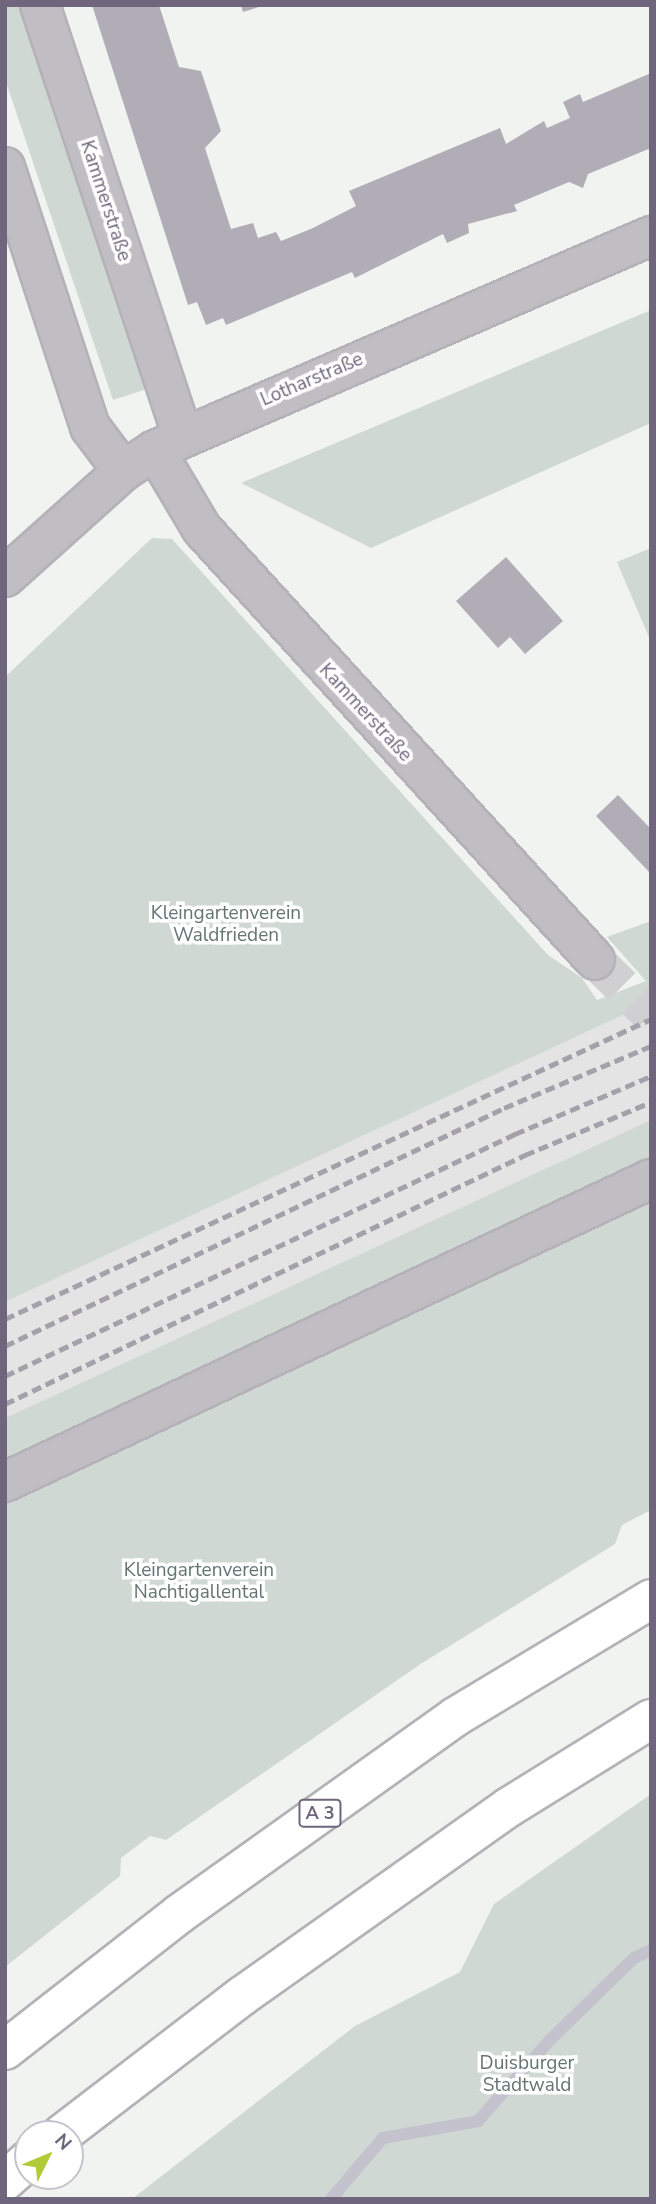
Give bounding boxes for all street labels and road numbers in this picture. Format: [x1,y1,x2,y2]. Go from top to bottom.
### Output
street label: Kammerstraße [75,138,135,264]
street label: Lotharstraße [257,348,367,412]
street label: Kammerstraße [314,659,416,767]
road number: A 3 [297,1798,343,1828]

